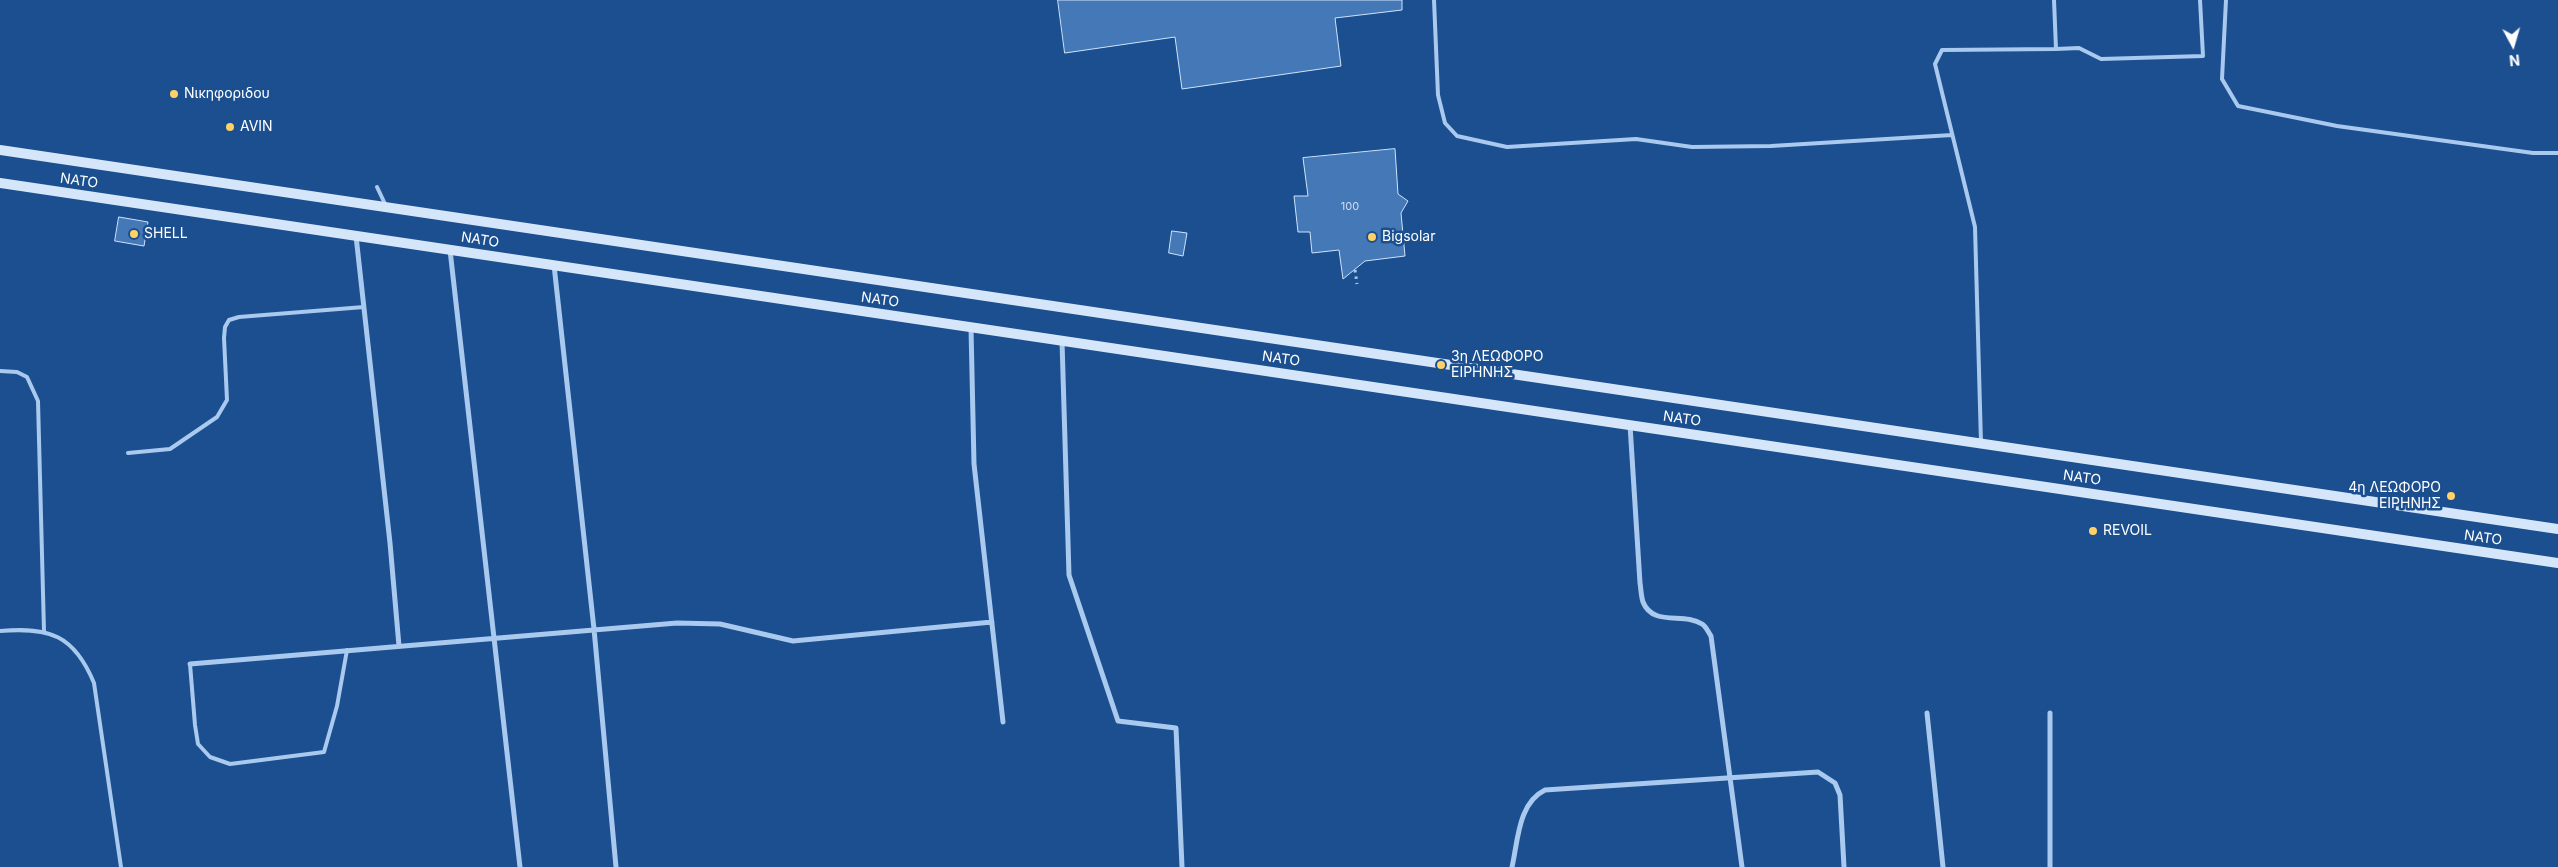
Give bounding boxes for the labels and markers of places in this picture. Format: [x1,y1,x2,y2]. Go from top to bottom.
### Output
place label: Νικηφοριδου [184,86,270,102]
marker: Νικηφοριδου [168,88,180,100]
place label: AVIN [240,119,273,135]
marker: AVIN [224,121,236,133]
place label: SHELL [144,226,188,242]
marker: SHELL [128,228,140,240]
place label: Bigsolar [1382,229,1435,245]
marker: Bigsolar [1366,231,1378,243]
place label: 3η ΛΕΩΦΟΡΟ ΕΙΡΗΝΗΣ [1451,349,1543,382]
marker: 3η ΛΕΩΦΟΡΟ ΕΙΡΗΝΗΣ [1435,359,1447,371]
place label: 4η ΛΕΩΦΟΡΟ ΕΙΡΗΝΗΣ [2348,480,2441,512]
marker: 4η ΛΕΩΦΟΡΟ ΕΙΡΗΝΗΣ [2445,490,2457,502]
place label: REVOIL [2103,523,2152,539]
marker: REVOIL [2087,525,2099,537]

